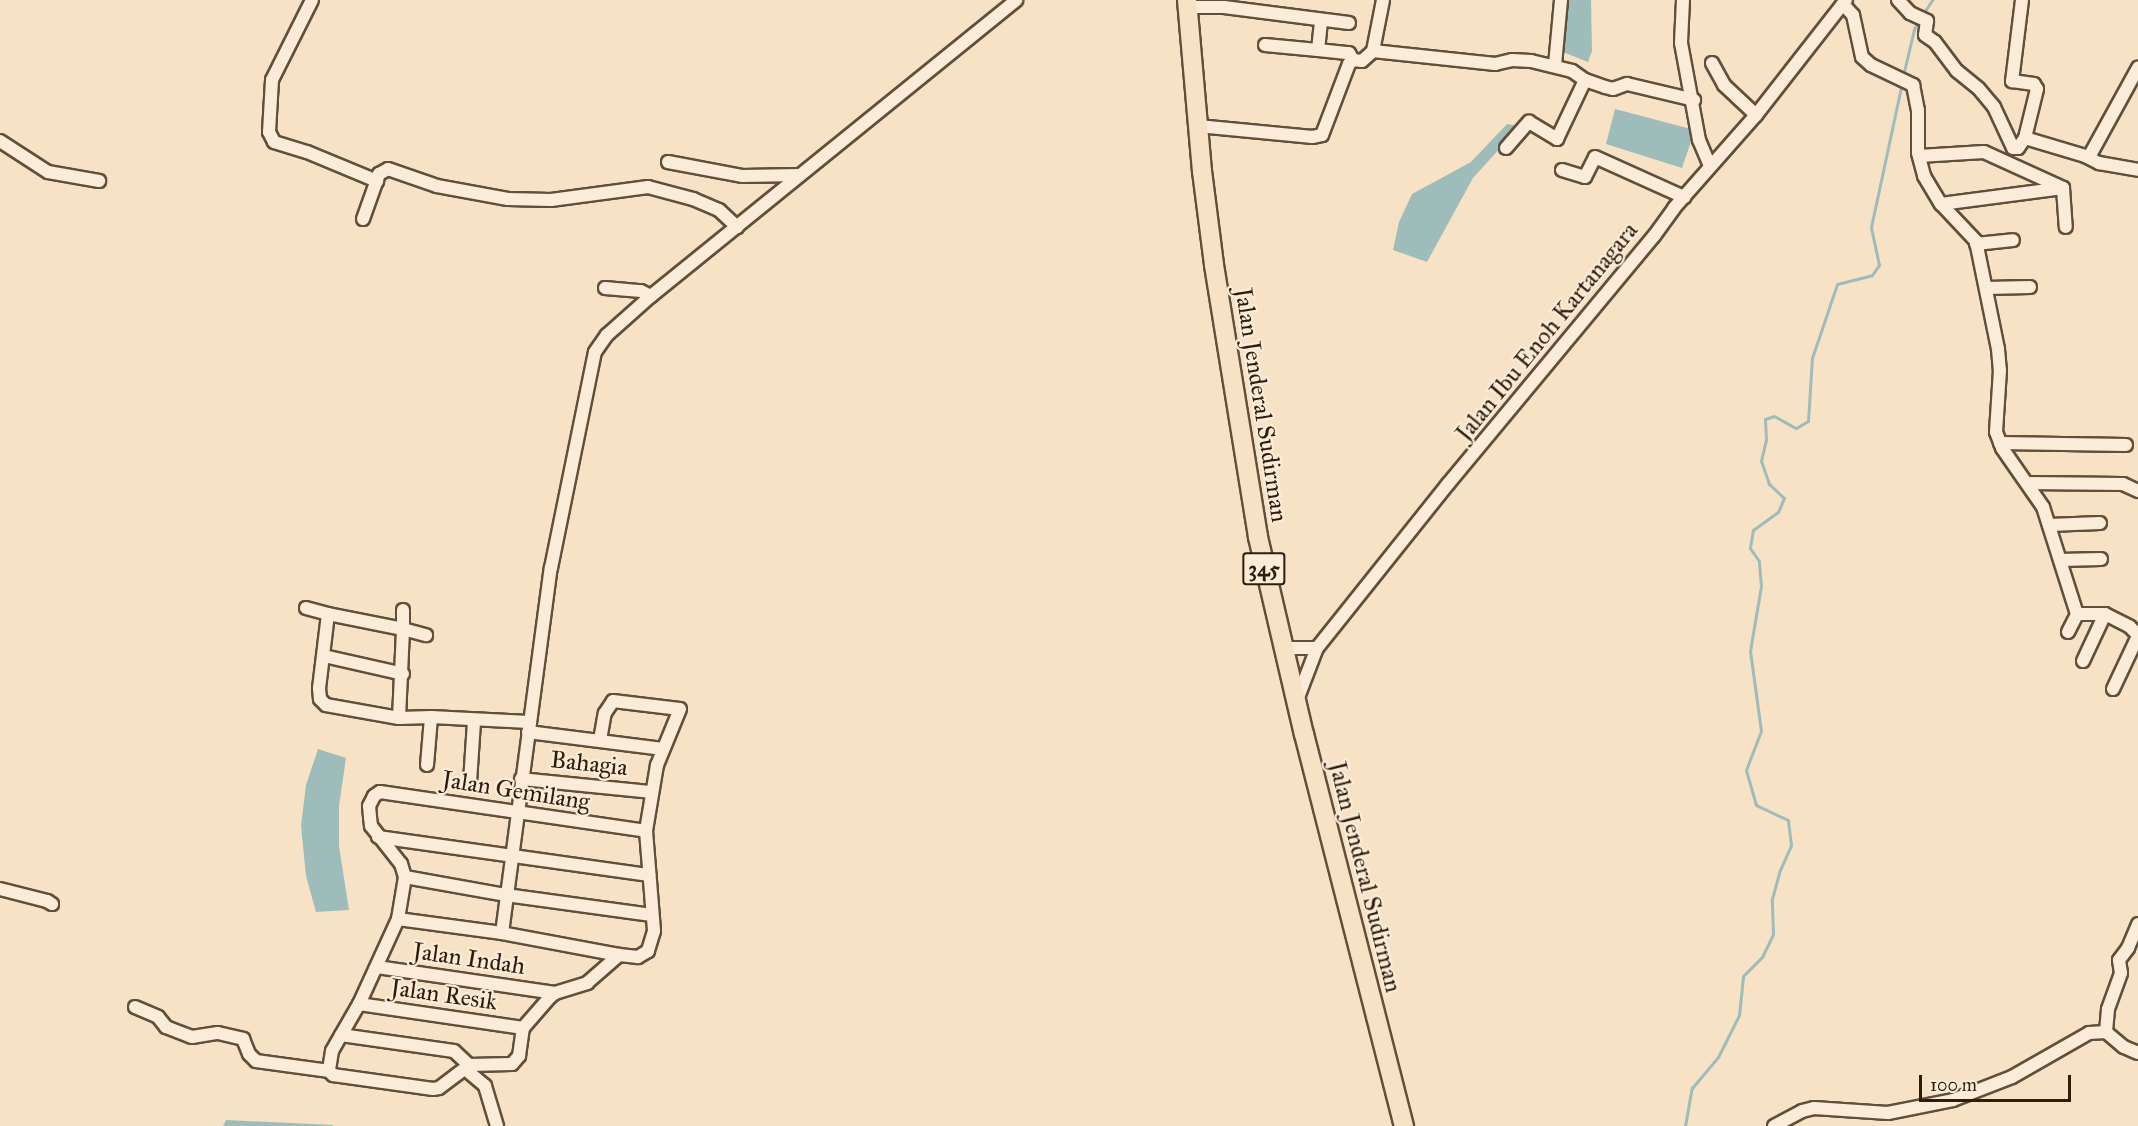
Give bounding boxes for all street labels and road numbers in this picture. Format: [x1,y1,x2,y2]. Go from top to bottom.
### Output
street label: Jalan Ibu Enoh Kartanagara [1450,217,1644,447]
street label: Jalan Jenderal Sudirman [1228,286,1294,524]
road number: 345 [1242,550,1286,588]
street label: Bahagia [549,746,629,782]
street label: Jalan Jenderal Sudirman [1322,759,1408,995]
street label: Jalan Gemilang [440,765,592,817]
street label: Jalan Indah [411,937,527,981]
street label: Jalan Resik [389,973,499,1017]

